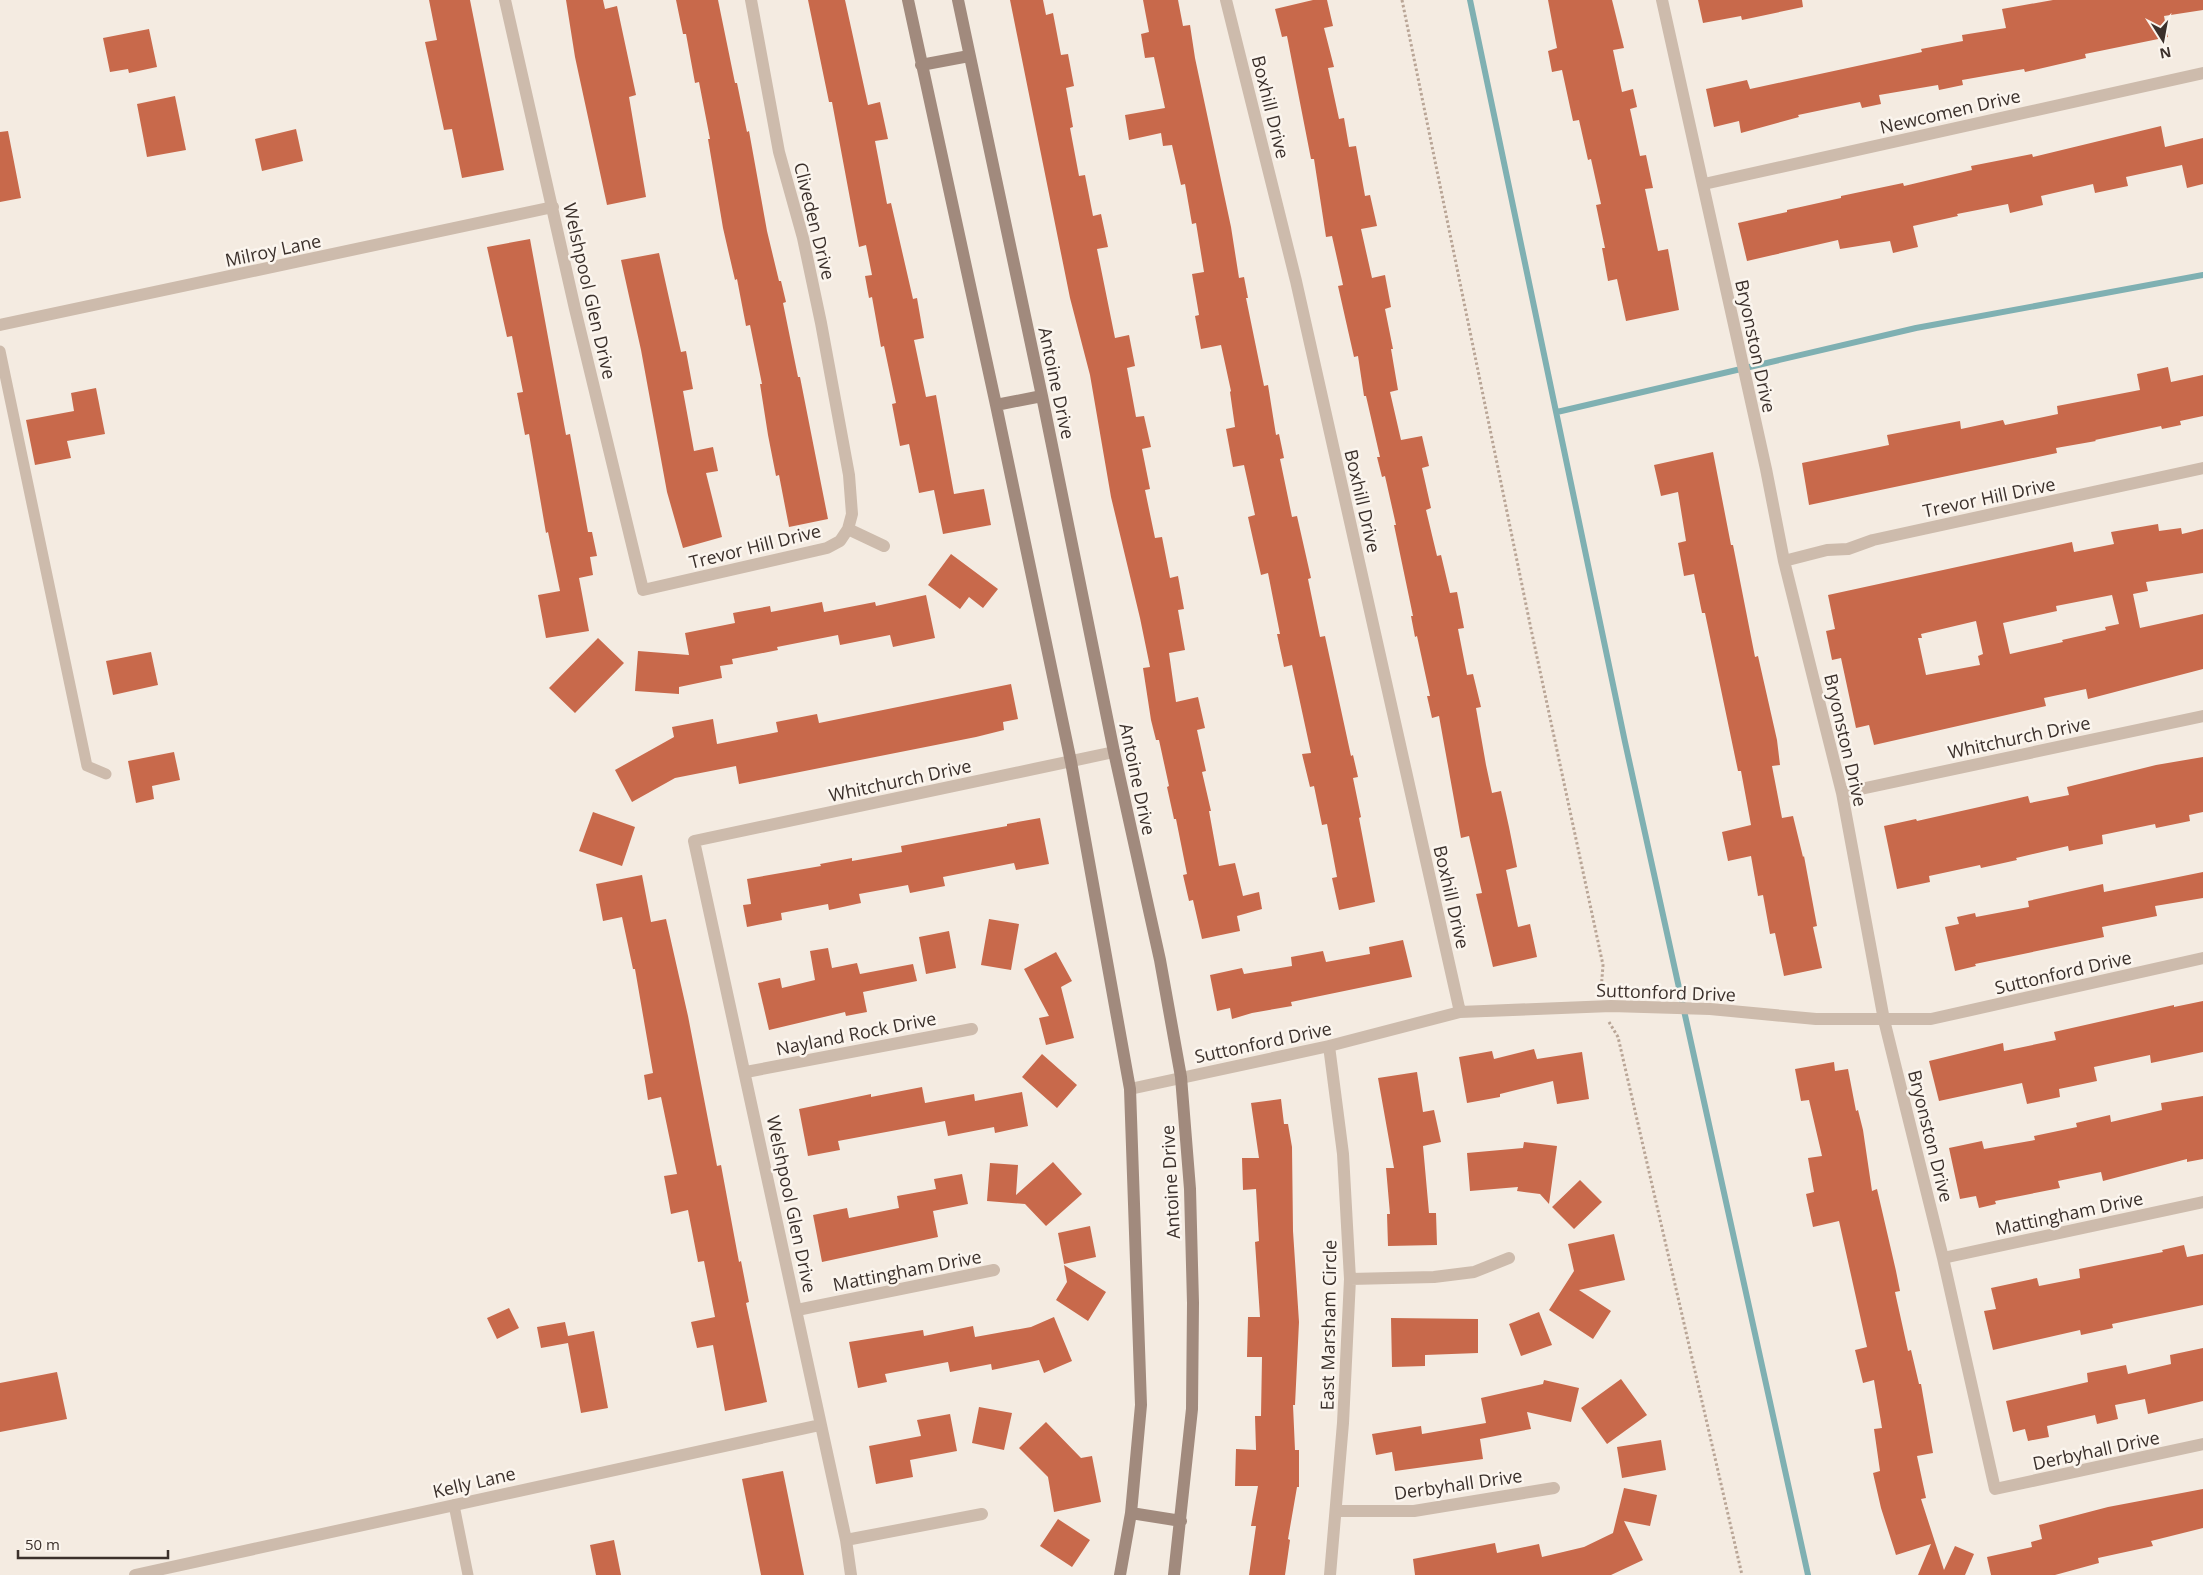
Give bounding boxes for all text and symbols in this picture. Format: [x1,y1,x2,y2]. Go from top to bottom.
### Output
north arrow [2138,15,2188,65]
text: N [2158,43,2173,64]
street label: Boxhill Drive [1247,53,1295,161]
street label: Newcomen Drive [1877,83,2023,139]
street label: Cliveden Drive [789,160,841,282]
street label: Welshpool Glen Drive [558,200,622,382]
street label: Milroy Lane [223,228,323,272]
street label: Bryonston Drive [1730,277,1782,415]
street label: Antoine Drive [1033,325,1081,441]
street label: Boxhill Drive [1339,447,1387,555]
street label: Trevor Hill Drive [1921,471,2057,523]
street label: Trevor Hill Drive [687,518,823,574]
street label: Bryonston Drive [1819,671,1873,809]
street label: Whitchurch Drive [1946,710,2092,764]
street label: Antoine Drive [1114,721,1162,837]
street label: Whitchurch Drive [827,753,973,807]
street label: Boxhill Drive [1428,843,1476,951]
street label: Suttonford Drive [1992,945,2134,999]
street label: Suttonford Drive [1596,978,1736,1006]
street label: Nayland Rock Drive [774,1006,938,1060]
street label: Suttonford Drive [1192,1016,1334,1068]
street label: Bryonston Drive [1903,1067,1959,1205]
street label: Welshpool Glen Drive [762,1113,822,1295]
street label: Antoine Drive [1155,1124,1185,1240]
street label: Mattingham Drive [1993,1186,2145,1240]
street label: East Marsham Circle [1315,1239,1341,1411]
street label: Mattingham Drive [831,1244,983,1296]
street label: Derbyhall Drive [2030,1425,2162,1475]
street label: Kelly Lane [430,1461,518,1503]
street label: Derbyhall Drive [1392,1463,1524,1505]
scale bar [18,1528,168,1560]
text: 50 m [25,1534,60,1554]

